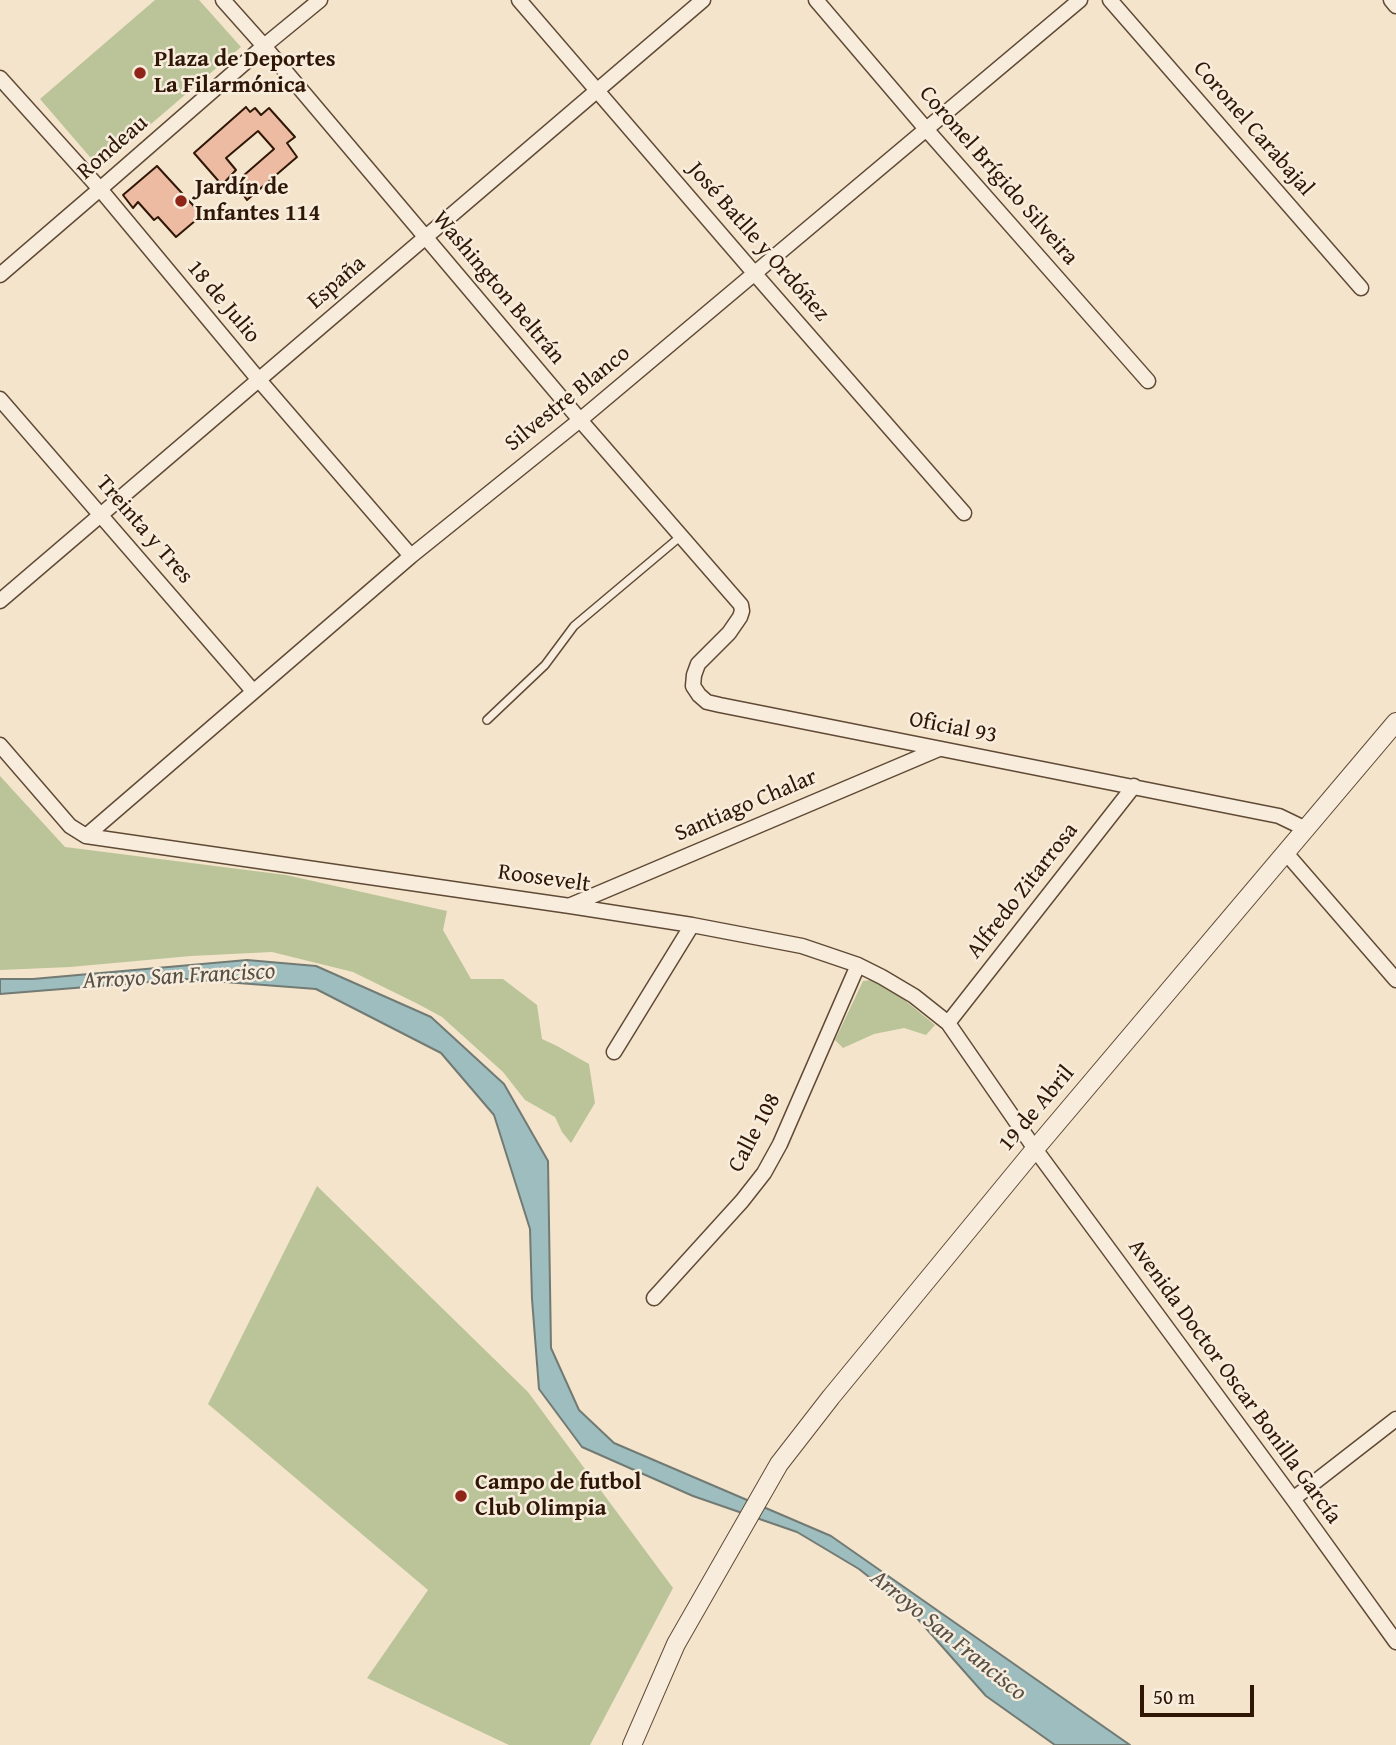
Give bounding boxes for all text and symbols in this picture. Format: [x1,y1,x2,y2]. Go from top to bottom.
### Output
place label: Plaza de Deportes La Filarmónica [154,46,336,100]
street label: Coronel Carabajal [1187,56,1319,202]
marker: Plaza de Deportes La Filarmónica [132,65,148,81]
street label: Coronel Brígido Silveira [913,81,1083,271]
street label: Rondeau [72,110,154,186]
street label: José Batlle y Ordóñez [681,157,835,327]
place label: Jardín de Infantes 114 [195,174,320,228]
marker: Jardín de Infantes 114 [173,193,189,209]
street label: Washington Beltrán [426,206,570,370]
street label: España [302,250,372,316]
street label: 18 de Julio [180,255,266,349]
street label: Silvestre Blanco [500,340,636,458]
street label: Treinta y Tres [89,470,199,590]
street label: Oficial 93 [907,706,999,750]
street label: Santiago Chalar [671,764,821,848]
street label: Alfredo Zitarrosa [961,818,1085,964]
street label: Roosevelt [496,859,592,899]
water label: Arroyo San Francisco [82,958,276,996]
street label: 19 de Abril [993,1060,1081,1158]
street label: Calle 108 [723,1089,787,1177]
street label: Avenida Doctor Oscar Bonilla García [1121,1234,1347,1530]
place label: Campo de futbol Club Olimpia [475,1469,641,1523]
marker: Campo de futbol Club Olimpia [453,1488,469,1504]
water label: Arroyo San Francisco [864,1564,1032,1708]
scale bar [1144,1672,1258,1716]
text: 50 m [1153,1681,1195,1712]

